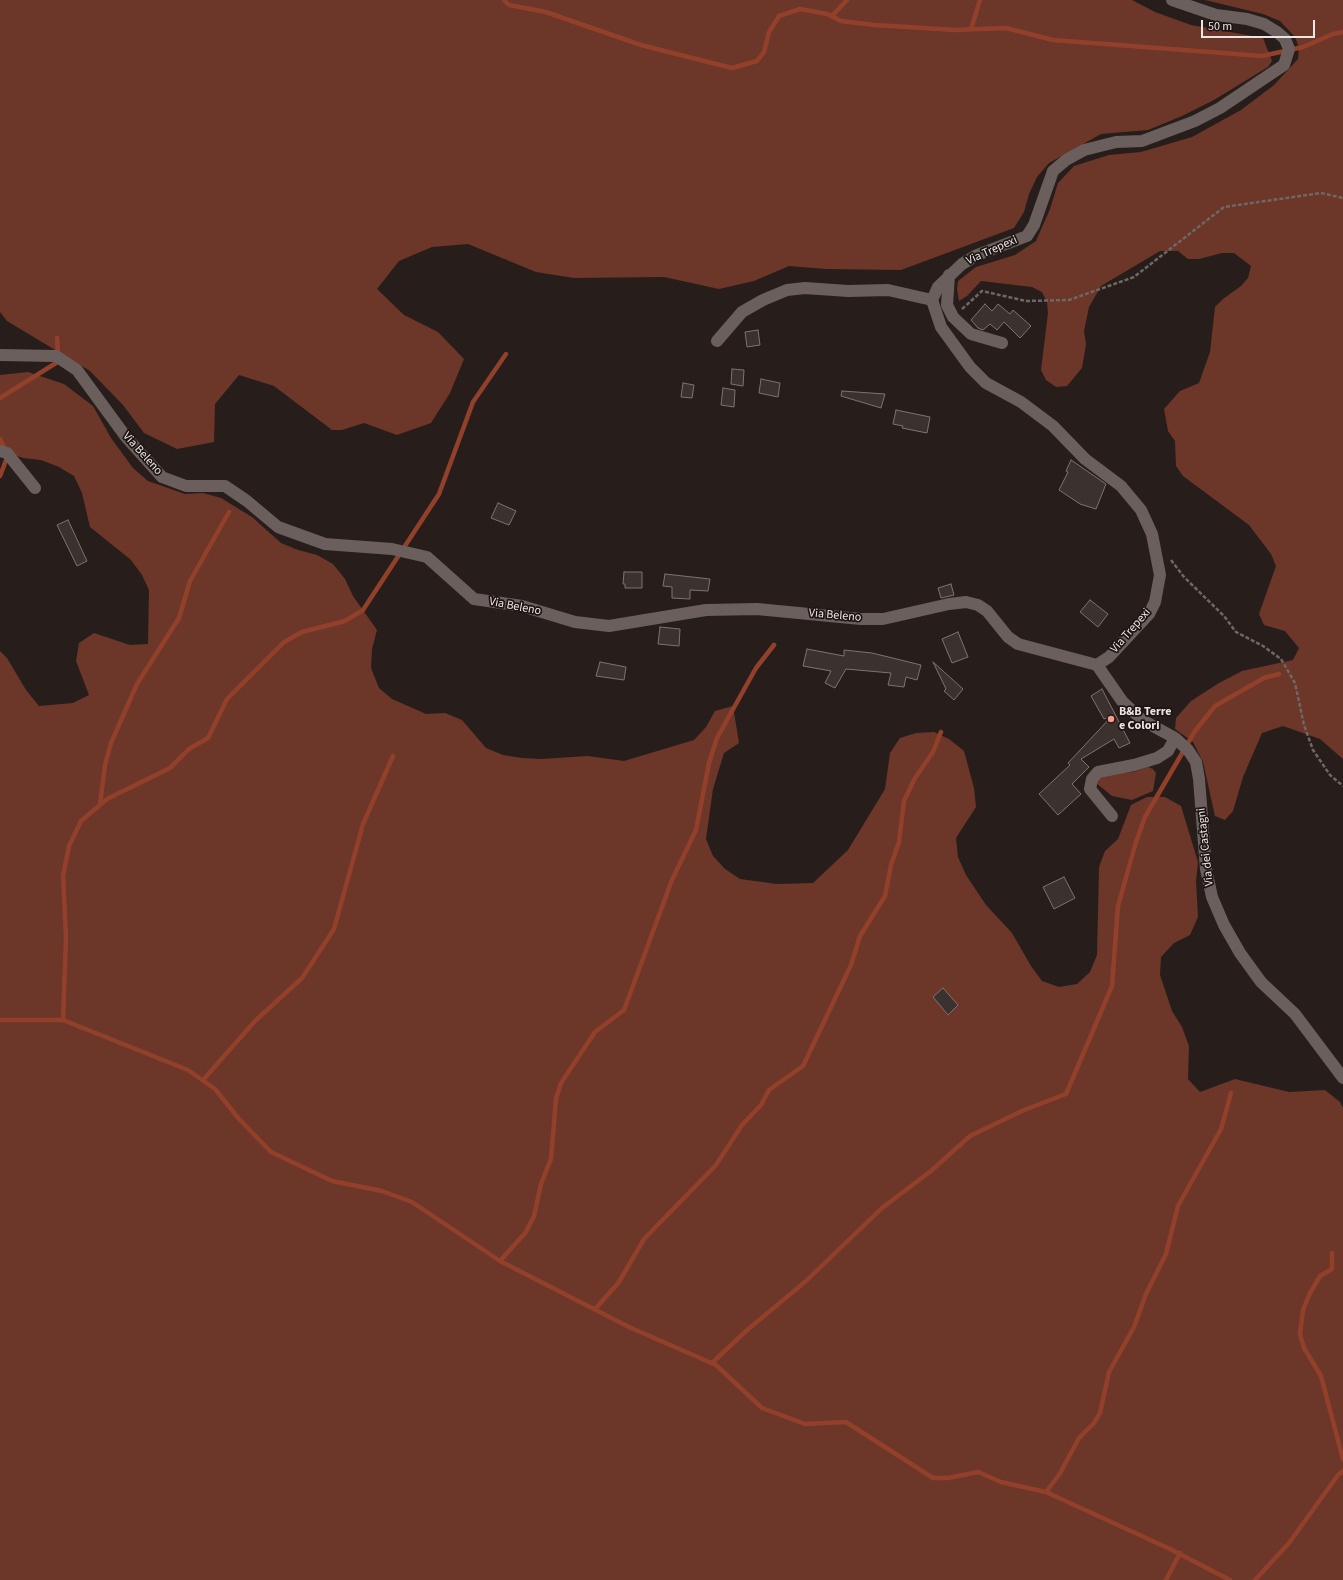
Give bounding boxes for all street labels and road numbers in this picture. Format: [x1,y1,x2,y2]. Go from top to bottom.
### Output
street label: Via Trepexi [964,233,1020,269]
street label: Via Beleno [119,430,165,478]
street label: Via Beleno [488,595,542,619]
street label: Via Trepexi [1108,606,1154,656]
street label: Via Beleno [808,607,862,625]
street label: Via dei Castagni [1195,807,1217,887]

